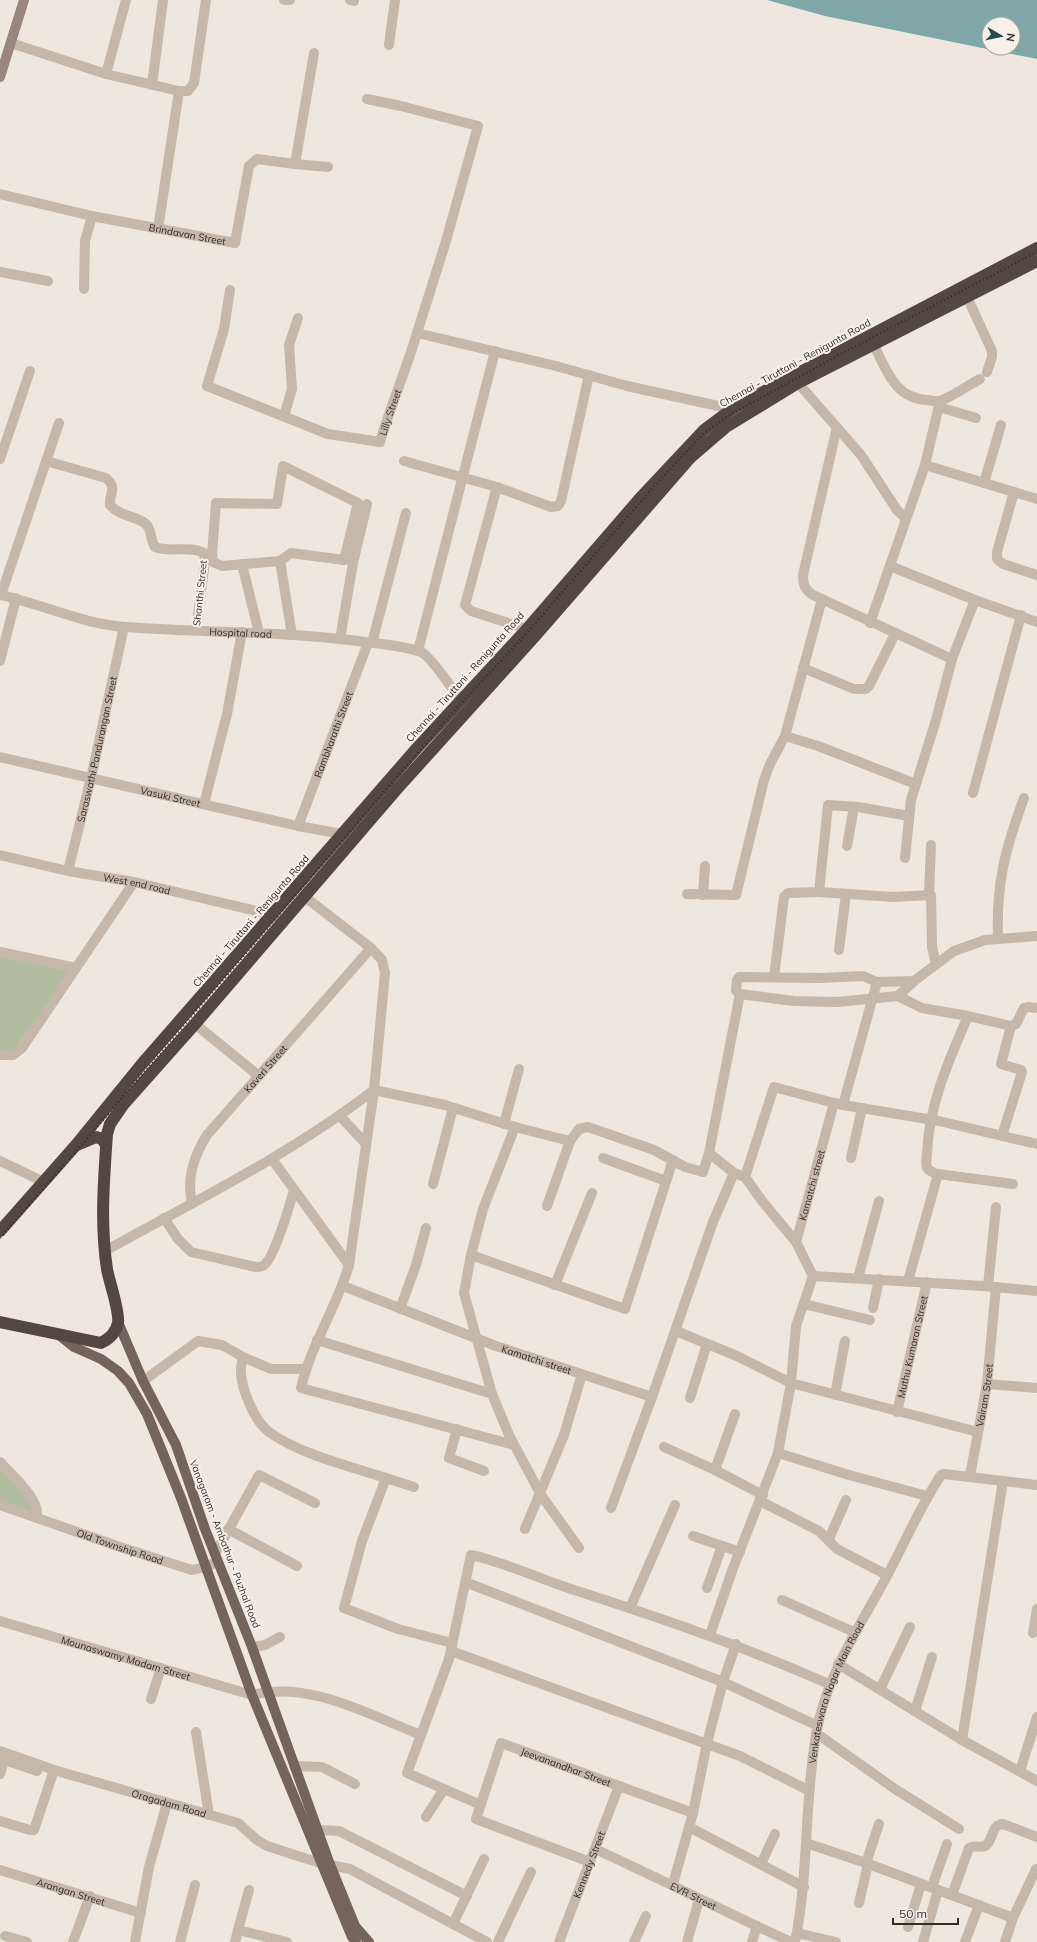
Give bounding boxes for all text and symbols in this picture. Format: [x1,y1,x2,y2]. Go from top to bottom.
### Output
north arrow [981,16,1021,56]
text: N [1003,32,1018,43]
street label: Brindavan Street [148,220,227,248]
street label: Chennai - Tiruttani - Renigunta Road [717,316,873,410]
street label: Lilly Street [376,387,404,437]
street label: Shanthi Street [190,559,210,626]
street label: Chennai - Tiruttani - Renigunta Road [403,609,527,745]
street label: Hospital road [209,625,272,640]
street label: Saraswathi Pandurangan Street [74,675,120,824]
street label: Rambharathi Street [311,689,356,779]
street label: Vasuki Street [139,783,202,810]
street label: Chennai - Tiruttani - Renigunta Road [190,852,312,990]
street label: West end road [102,871,172,897]
street label: Kaveri Street [241,1042,290,1095]
street label: Kamatchi street [796,1148,828,1222]
street label: Muthu Kumaran Street [894,1294,930,1399]
street label: Kamatchi street [500,1342,574,1377]
street label: Vairam Street [973,1363,995,1428]
street label: Vanagaram - Ambathur - Puzhal Road [187,1458,263,1630]
street label: Old Township Road [75,1526,165,1567]
street label: Venkateswara Nagar Main Road [805,1619,867,1764]
street label: Mounaswamy Madam Street [60,1633,192,1683]
street label: Jeevanandhar Street [519,1744,613,1789]
street label: Oragadam Road [130,1786,208,1820]
street label: Kennedy Street [570,1829,608,1900]
street label: Arangan Street [35,1875,107,1908]
street label: EVR Street [668,1879,719,1913]
scale bar [893,1900,958,1926]
text: 50 m [899,1906,927,1921]

